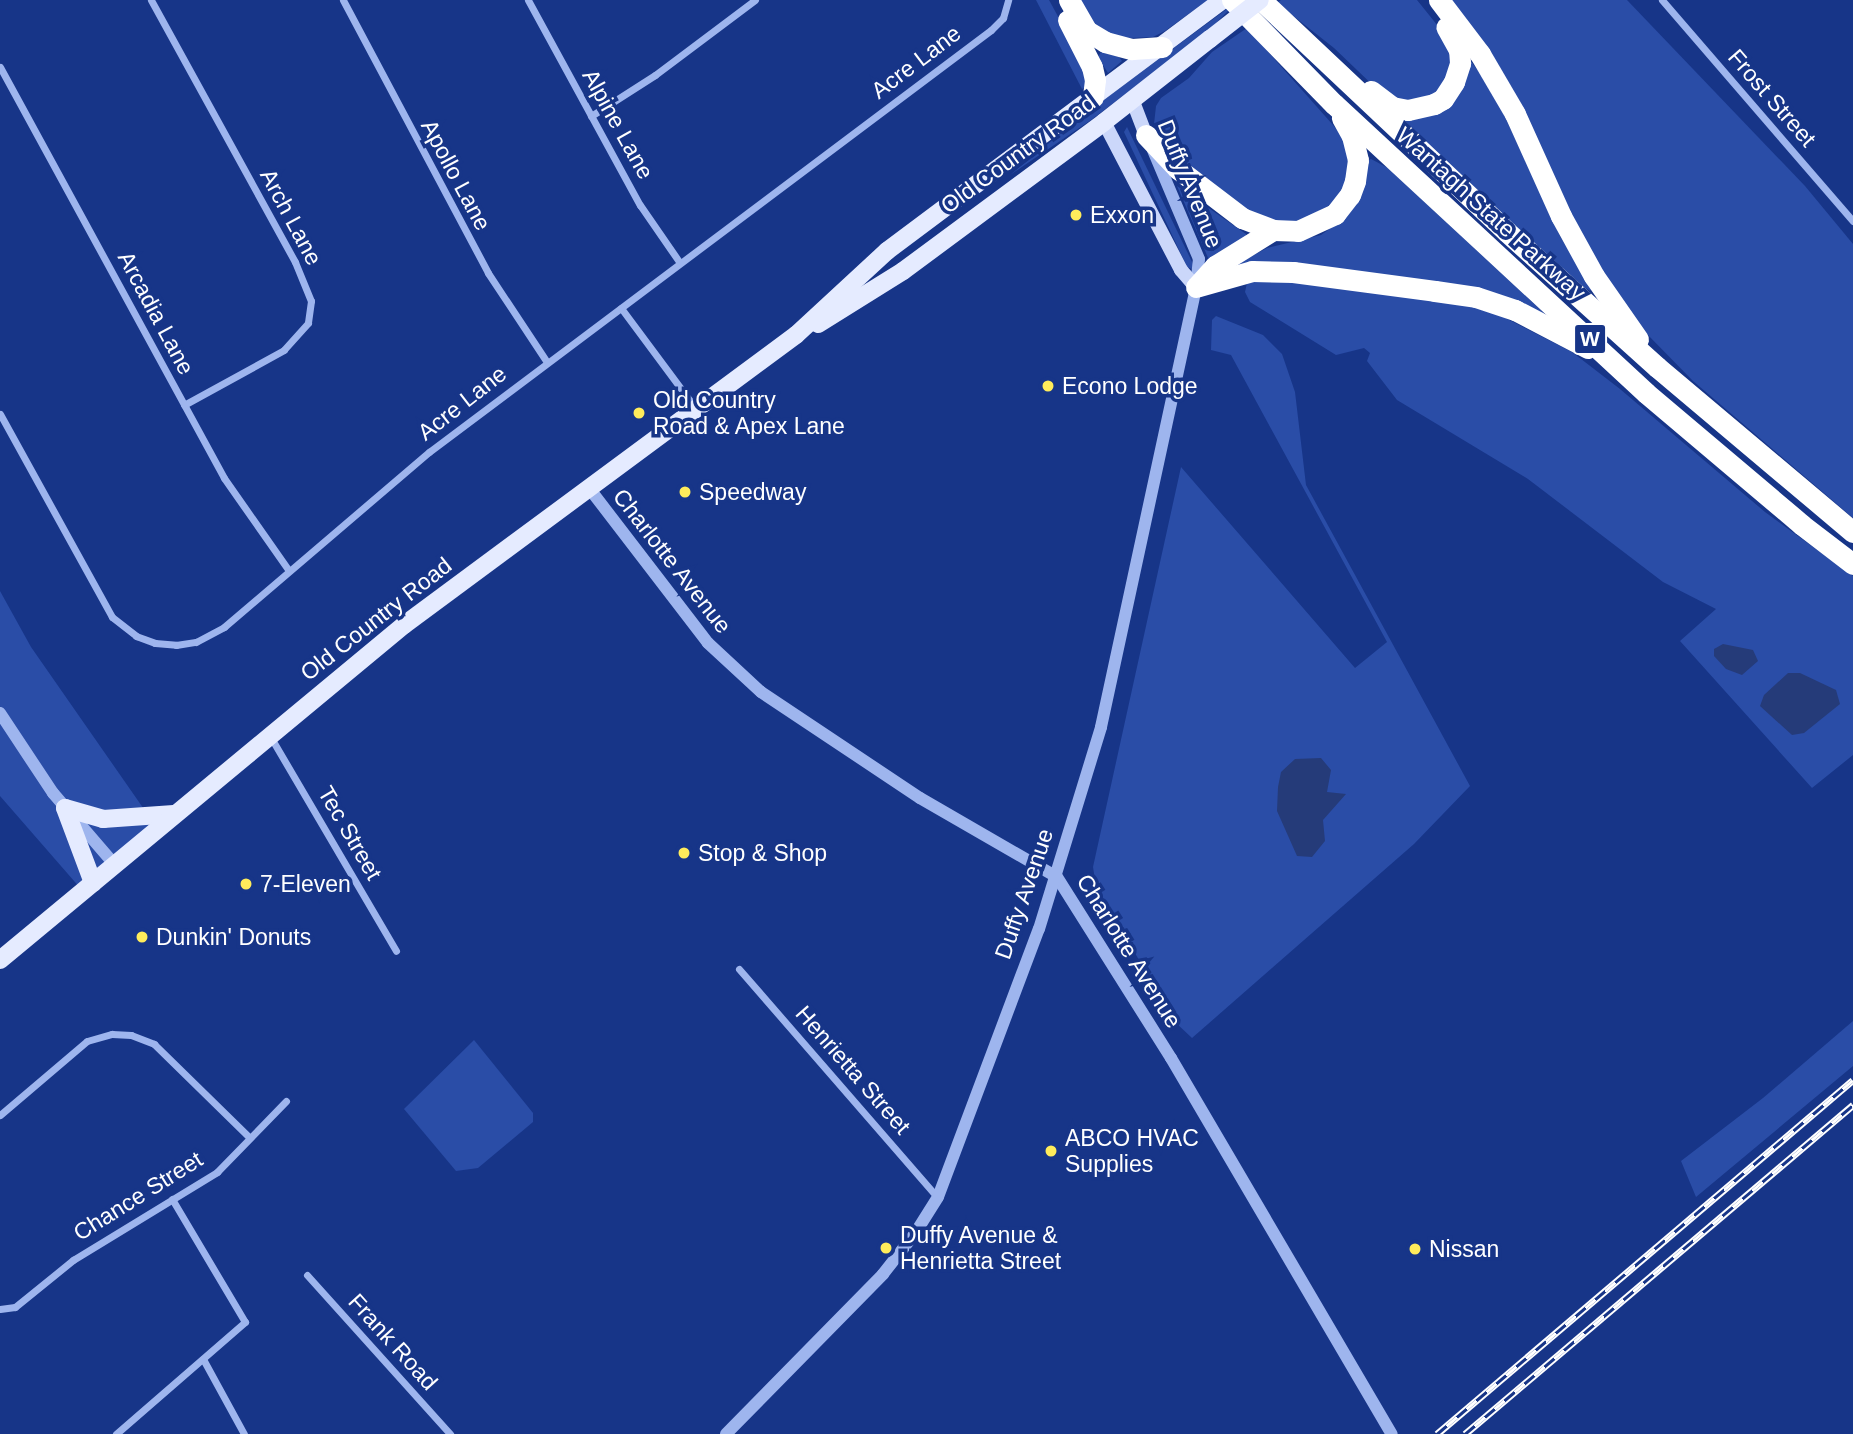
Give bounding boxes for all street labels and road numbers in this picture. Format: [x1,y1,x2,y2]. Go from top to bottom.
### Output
street label: Acre Lane [866,19,966,105]
street label: Frost Street [1722,44,1822,152]
street label: Alpine Lane [576,64,660,184]
street label: Old Country Road [935,89,1101,219]
street label: Apollo Lane [415,115,497,235]
street label: Duffy Avenue [1151,115,1229,253]
street label: Wantagh State Parkway [1390,121,1592,307]
street label: Arch Lane [254,164,328,270]
street label: Arcadia Lane [112,247,200,379]
road number: W [1572,322,1608,356]
street label: Acre Lane [412,360,512,446]
street label: Charlotte Avenue [607,483,737,639]
street label: Old Country Road [295,551,457,687]
street label: Tec Street [312,781,388,885]
street label: Duffy Avenue [989,825,1059,963]
street label: Charlotte Avenue [1070,869,1188,1033]
street label: Henrietta Street [790,1000,916,1140]
street label: Chance Street [68,1145,208,1247]
street label: Frank Road [343,1288,443,1396]

